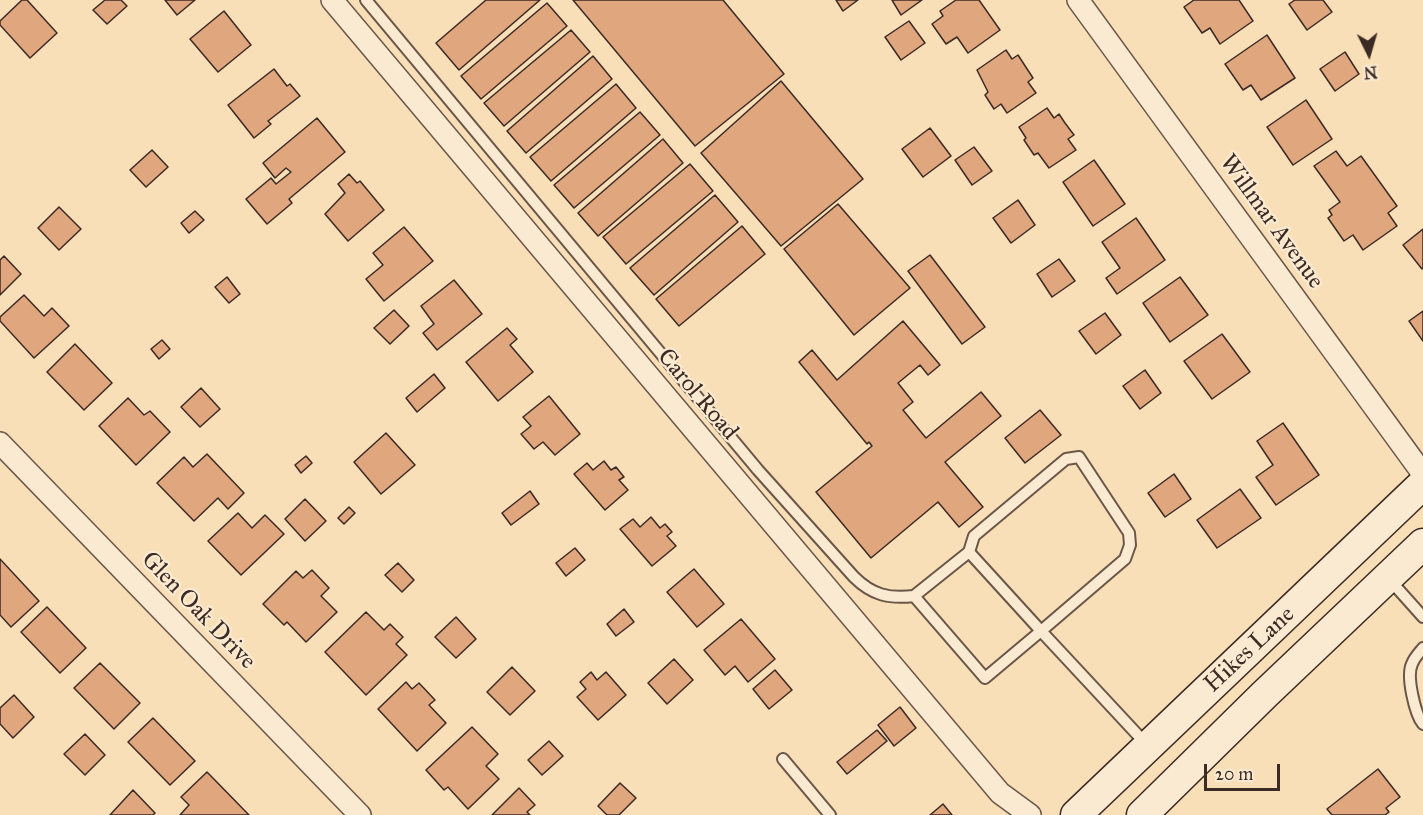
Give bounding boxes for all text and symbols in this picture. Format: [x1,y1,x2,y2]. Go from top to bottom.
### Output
north arrow [1339,24,1399,84]
text: N [1363,62,1378,82]
street label: Willmar Avenue [1213,149,1329,295]
street label: Carol Road [651,343,743,447]
street label: Glen Oak Drive [135,546,261,676]
street label: Hikes Lane [1199,601,1301,699]
scale bar [1207,752,1284,790]
text: 20 m [1215,763,1253,785]

